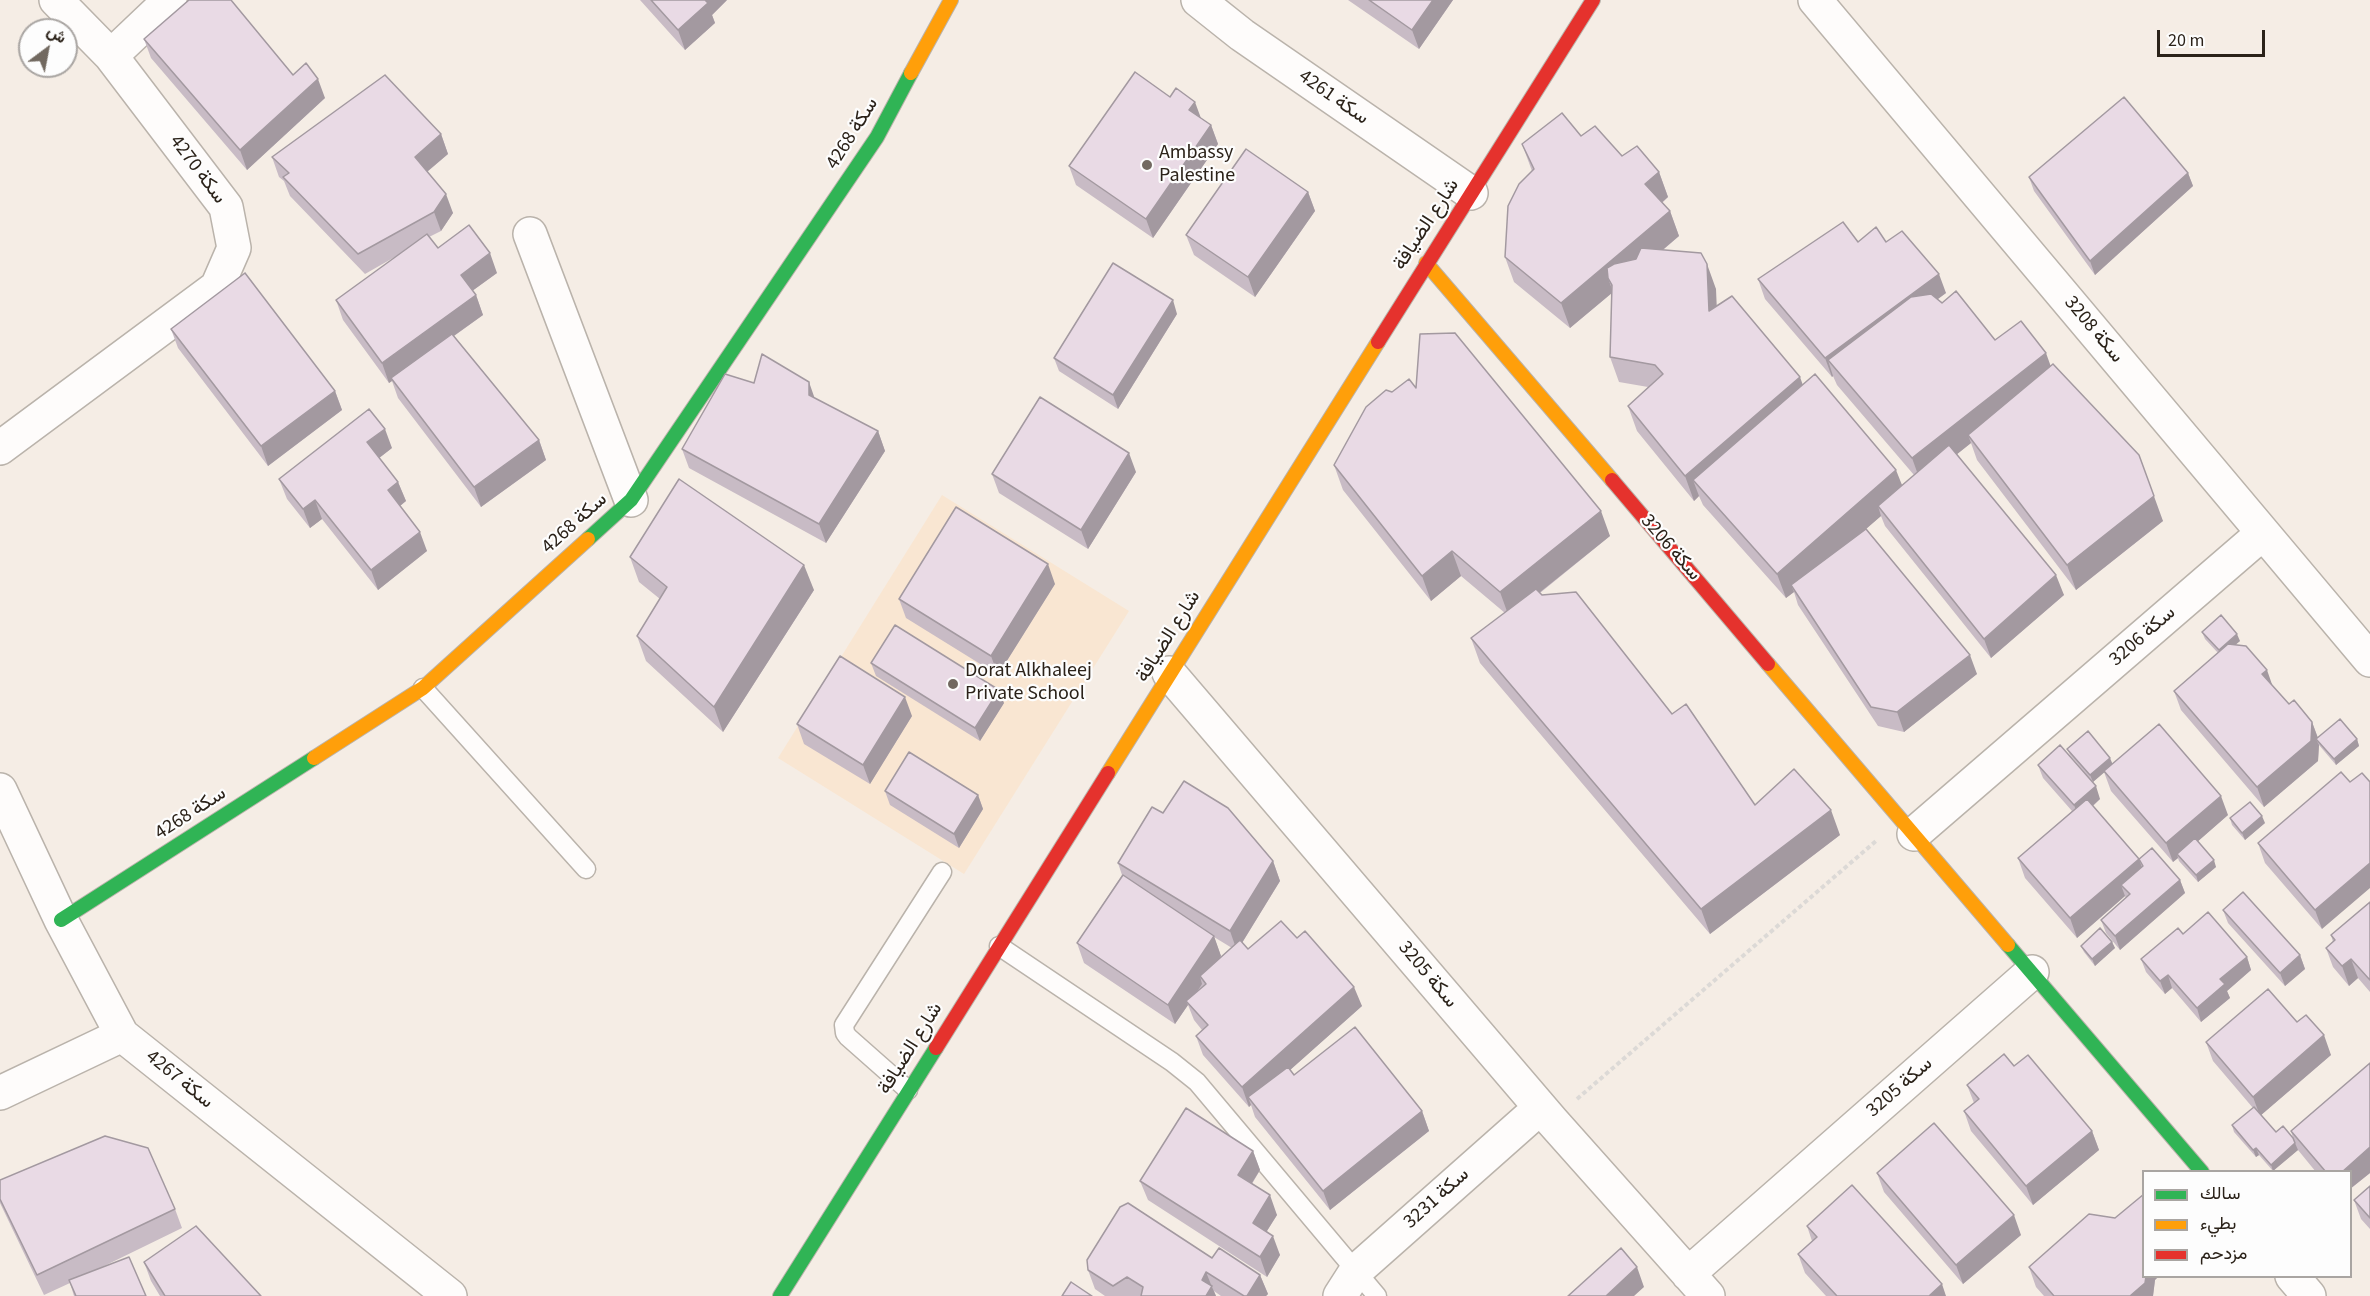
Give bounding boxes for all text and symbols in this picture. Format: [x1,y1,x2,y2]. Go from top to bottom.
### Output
north arrow [18,18,78,78]
scale bar [2160,18,2268,56]
text: ش [42,20,70,49]
text: 20 m [2168,28,2204,53]
street label: سكة 4261 [1293,65,1373,131]
street label: سكة 4268 [822,94,884,174]
street label: سكة 4270 [163,131,231,209]
place label: Ambassy Palestine [1159,142,1235,189]
marker: Ambassy Palestine [1140,158,1154,172]
street label: شارع الضيافة [1389,175,1465,275]
street label: سكة 3208 [2058,292,2128,368]
street label: سكة 4268 [537,488,613,560]
street label: سكة 3206 [1635,510,1705,586]
street label: شارع الضيافة [1131,587,1207,687]
street label: سكة 3206 [2105,602,2181,672]
place label: Dorat Alkhaleej Private School [965,660,1092,707]
marker: Dorat Alkhaleej Private School [946,677,960,691]
street label: سكة 4268 [151,782,231,846]
street label: سكة 3205 [1392,937,1462,1013]
street label: شارع الضيافة [873,999,949,1099]
street label: سكة 4267 [140,1045,218,1115]
street label: سكة 3205 [1862,1053,1938,1123]
street label: سكة 3231 [1399,1163,1475,1235]
legend [2142,1170,2352,1278]
text: سالك [2200,1181,2240,1206]
text: بطيء [2200,1211,2236,1236]
text: مزدحم [2200,1241,2247,1266]

